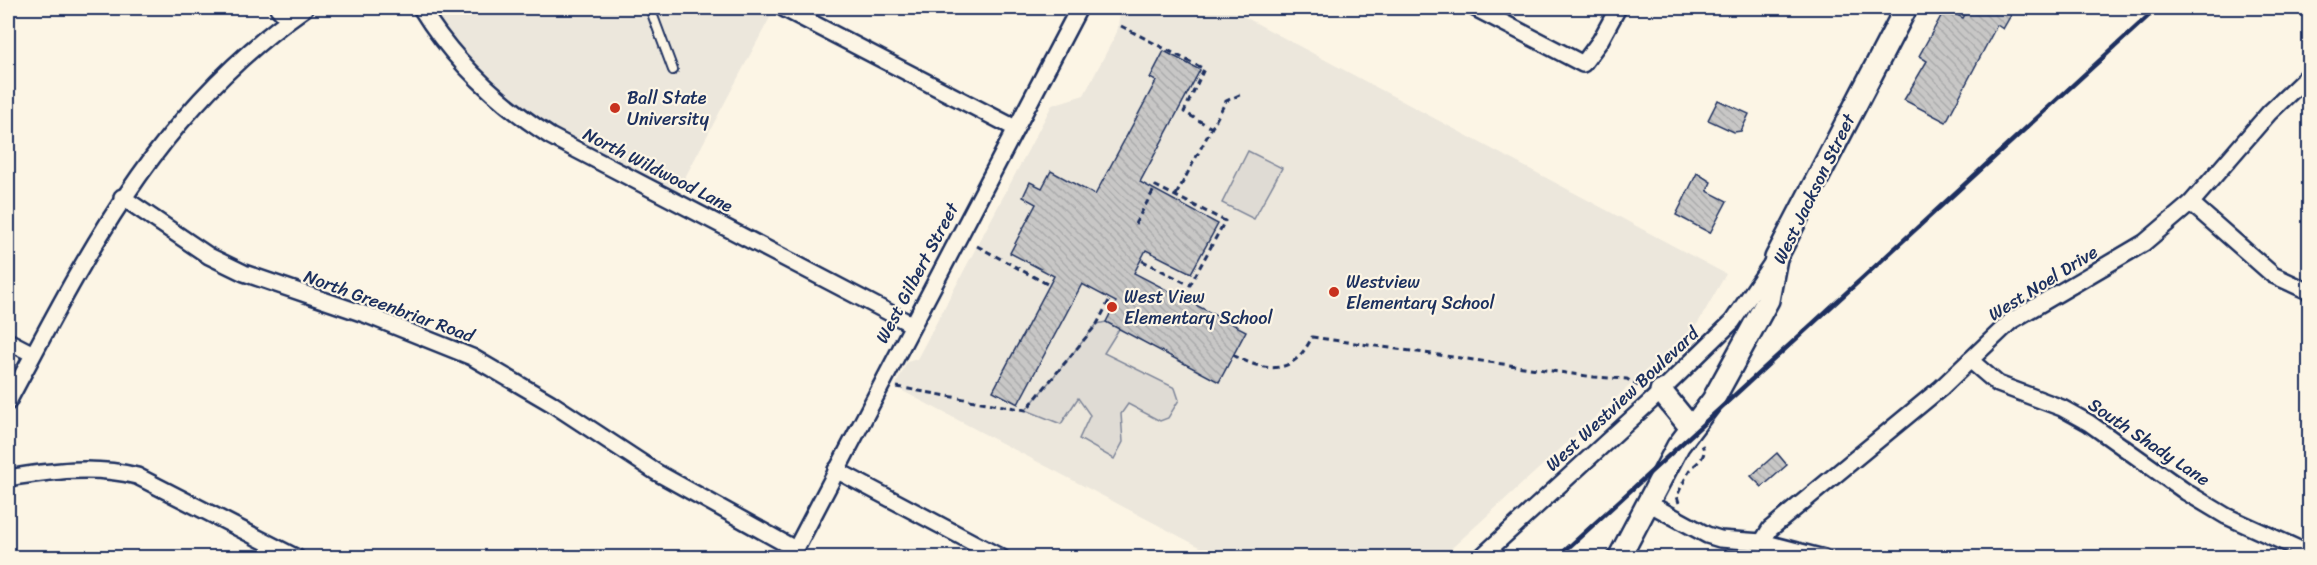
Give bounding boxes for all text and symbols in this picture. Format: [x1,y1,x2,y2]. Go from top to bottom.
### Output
place label: Ball State University [627,82,710,135]
marker: Ball State University [608,101,622,115]
street label: West Jackson Street [1764,108,1865,270]
street label: North Wildwood Lane [577,118,739,222]
street label: West Gilbert Street [866,196,968,349]
street label: West Noel Drive [1982,236,2104,330]
street label: North Greenbriar Road [299,260,480,352]
place label: Westview Elementary School [1346,266,1495,319]
place label: West View Elementary School [1124,281,1273,334]
marker: Westview Elementary School [1327,285,1341,299]
marker: West View Elementary School [1105,300,1119,314]
street label: West Westview Boulevard [1538,318,1708,479]
street label: South Shady Lane [2081,389,2217,495]

